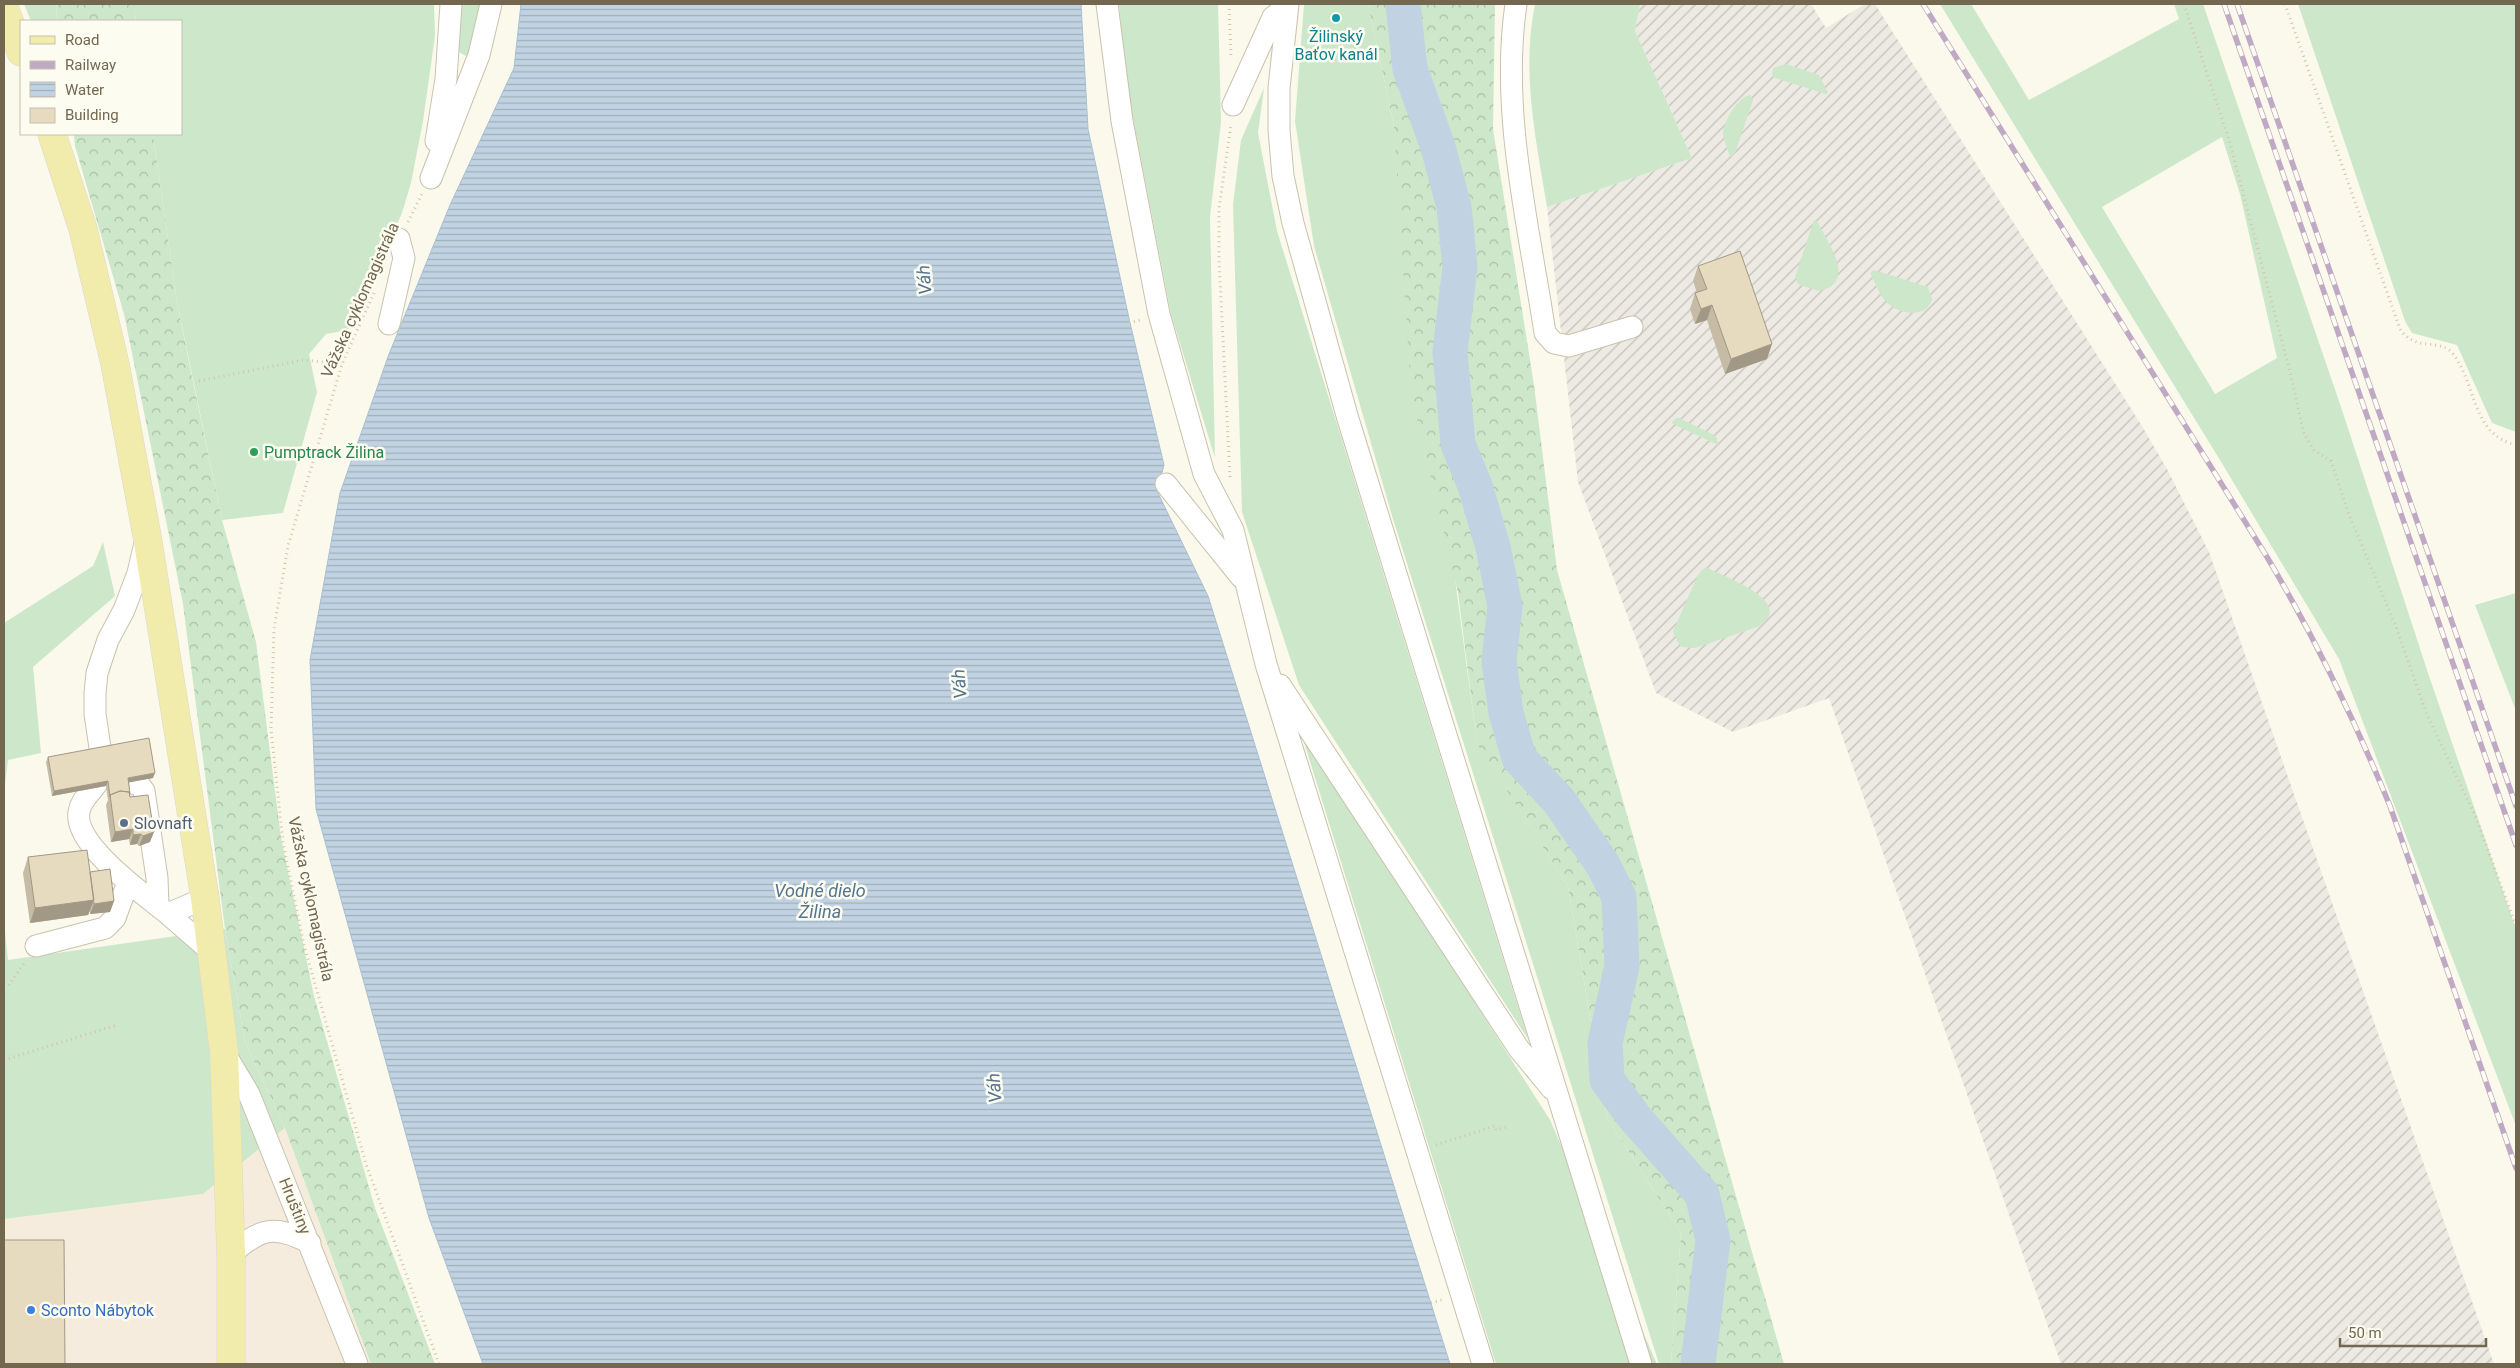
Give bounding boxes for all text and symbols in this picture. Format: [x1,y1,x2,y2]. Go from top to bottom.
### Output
marker: Žilinský Baťov kanál [1330,12,1342,24]
legend [20,20,182,135]
place label: Žilinský Baťov kanál [1294,27,1378,64]
text: Road [65,31,99,49]
text: Railway [65,56,116,74]
text: Water [65,81,104,99]
text: Building [65,106,119,124]
street label: Vážska cyklomagistrála [317,219,403,381]
water label: Váh [912,264,936,296]
place label: Pumptrack Žilina [264,443,384,462]
marker: Pumptrack Žilina [248,446,260,458]
water label: Váh [947,668,971,700]
place label: Slovnaft [134,814,192,833]
street label: Vážska cyklomagistrála [284,815,338,983]
marker: Slovnaft [118,817,130,829]
water label: Vodné dielo Žilina [774,880,866,922]
water label: Váh [982,1072,1006,1104]
street label: Hruštiny [275,1175,315,1238]
place label: Sconto Nábytok [41,1301,155,1320]
marker: Sconto Nábytok [25,1304,37,1316]
scale bar [2340,1316,2486,1348]
text: 50 m [2348,1324,2382,1342]

